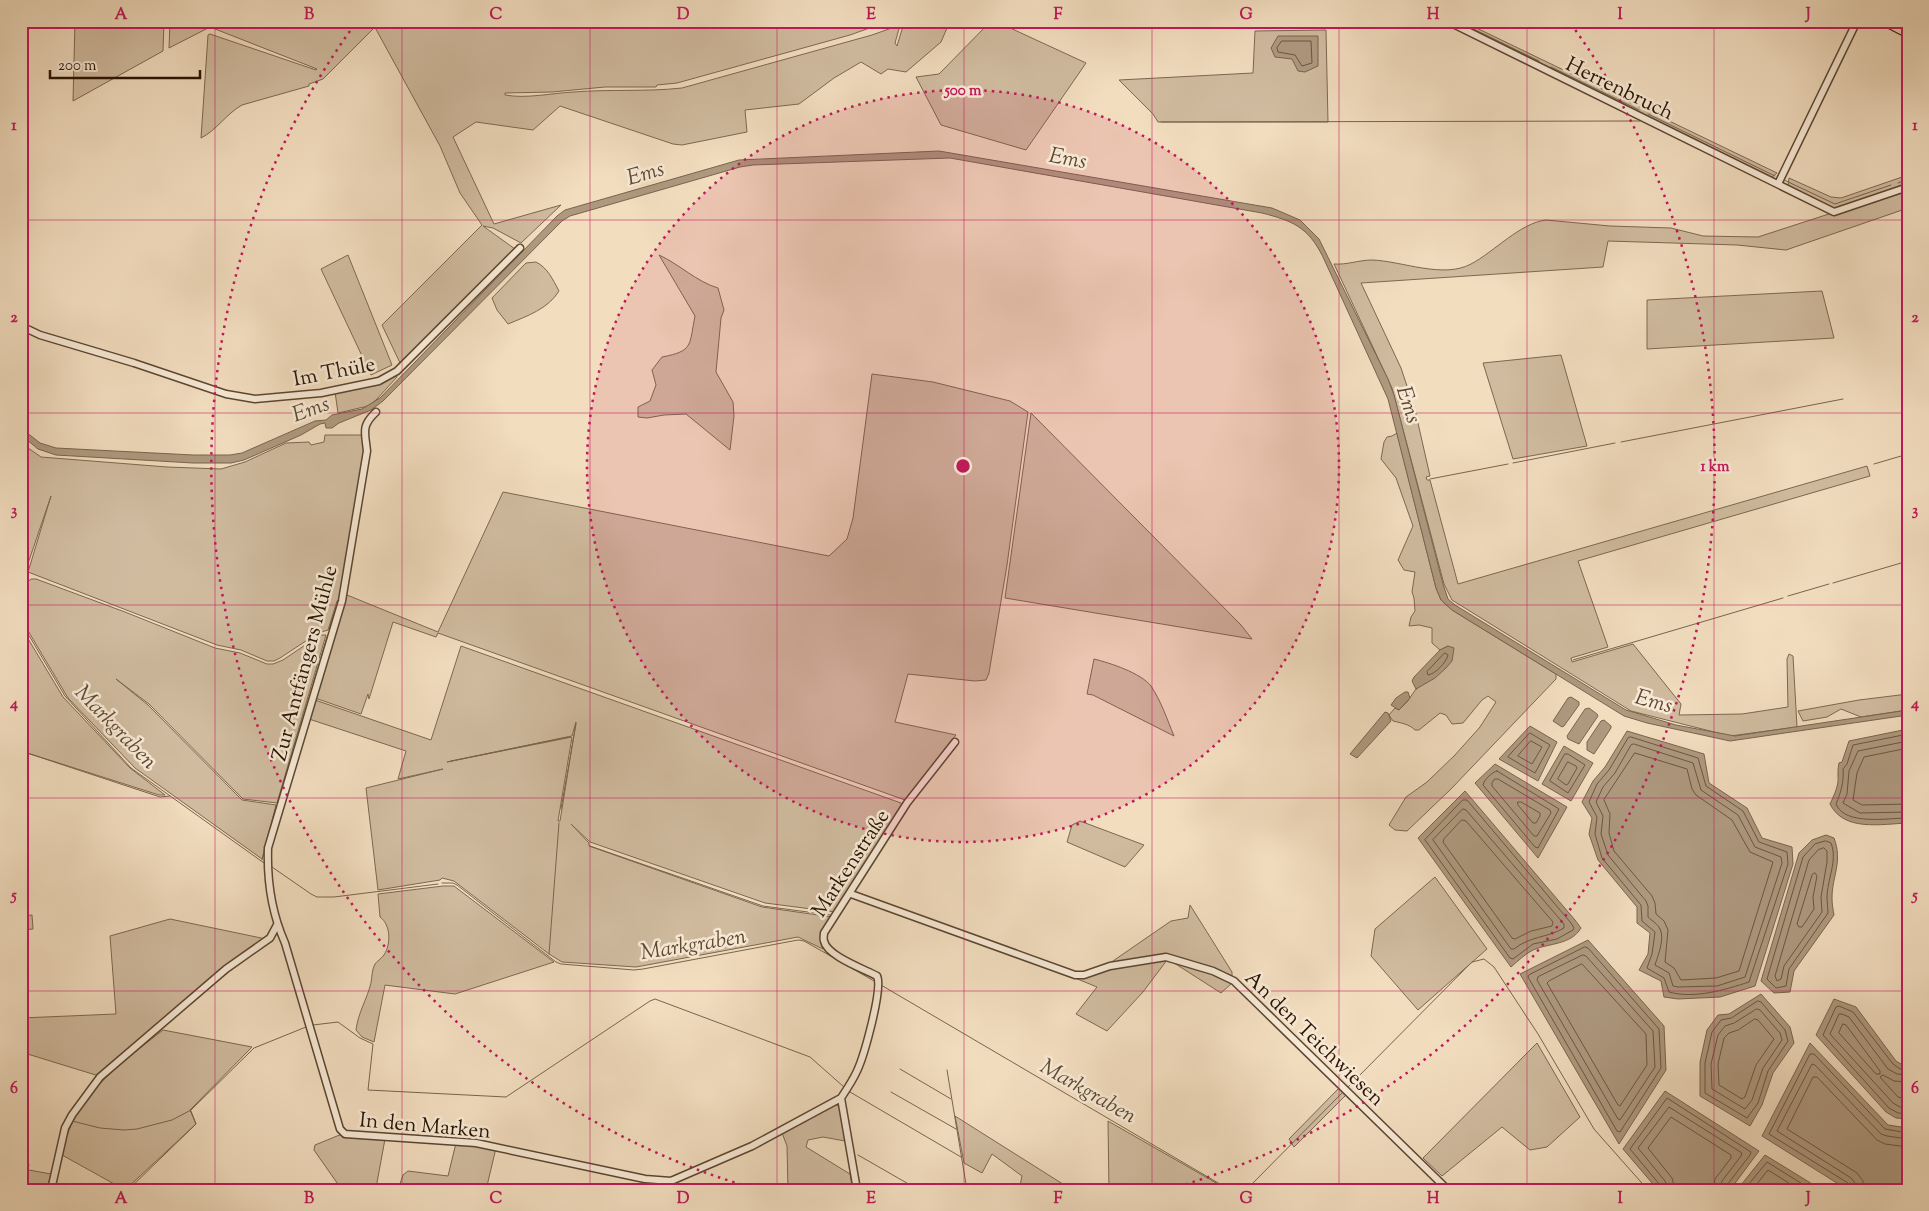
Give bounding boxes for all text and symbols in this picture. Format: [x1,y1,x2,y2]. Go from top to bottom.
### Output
text: A [115,4,128,27]
text: B [304,4,314,27]
text: C [490,4,503,27]
text: D [677,4,690,27]
text: E [866,4,876,27]
text: F [1054,4,1063,27]
text: G [1239,4,1253,27]
text: H [1427,4,1440,27]
text: I [1617,4,1623,27]
text: J [1804,4,1811,27]
scale bar [50,48,200,80]
street label: Herrenbruch [1560,51,1678,129]
text: 200 m [58,56,97,77]
text: 500 m [944,81,982,102]
text: 1 [11,115,17,138]
text: 1 [1912,115,1918,138]
water label: Ems [1046,141,1089,179]
water label: Ems [623,154,668,195]
text: 2 [10,307,18,330]
text: 2 [1911,307,1919,330]
street label: Im Thüle [291,350,378,396]
water label: Ems [1386,382,1428,428]
water label: Ems [288,389,334,432]
centre of rings [954,457,972,475]
text: 1 km [1701,457,1730,478]
text: 3 [11,500,18,523]
text: 3 [1912,500,1919,523]
street label: Zur Antfängers Mühle [265,562,346,765]
water label: Markgraben [66,679,164,778]
water label: Ems [1631,683,1676,723]
text: 4 [9,693,18,716]
text: 4 [1910,693,1919,716]
street label: Markenstraße [805,804,898,924]
text: 5 [9,885,17,908]
text: 5 [1910,885,1918,908]
water label: Markgraben [638,922,749,970]
street label: An den Teichwiesen [1237,965,1390,1114]
water label: Markgraben [1033,1052,1142,1133]
text: 6 [10,1078,18,1101]
text: 6 [1911,1078,1919,1101]
street label: In den Marken [358,1106,492,1148]
text: A [115,1188,128,1211]
text: B [304,1188,314,1211]
text: C [490,1188,503,1211]
text: D [677,1188,690,1211]
text: E [866,1188,876,1211]
text: F [1054,1188,1063,1211]
text: G [1239,1188,1253,1211]
text: H [1427,1188,1440,1211]
text: I [1617,1188,1623,1211]
text: J [1804,1188,1811,1211]

